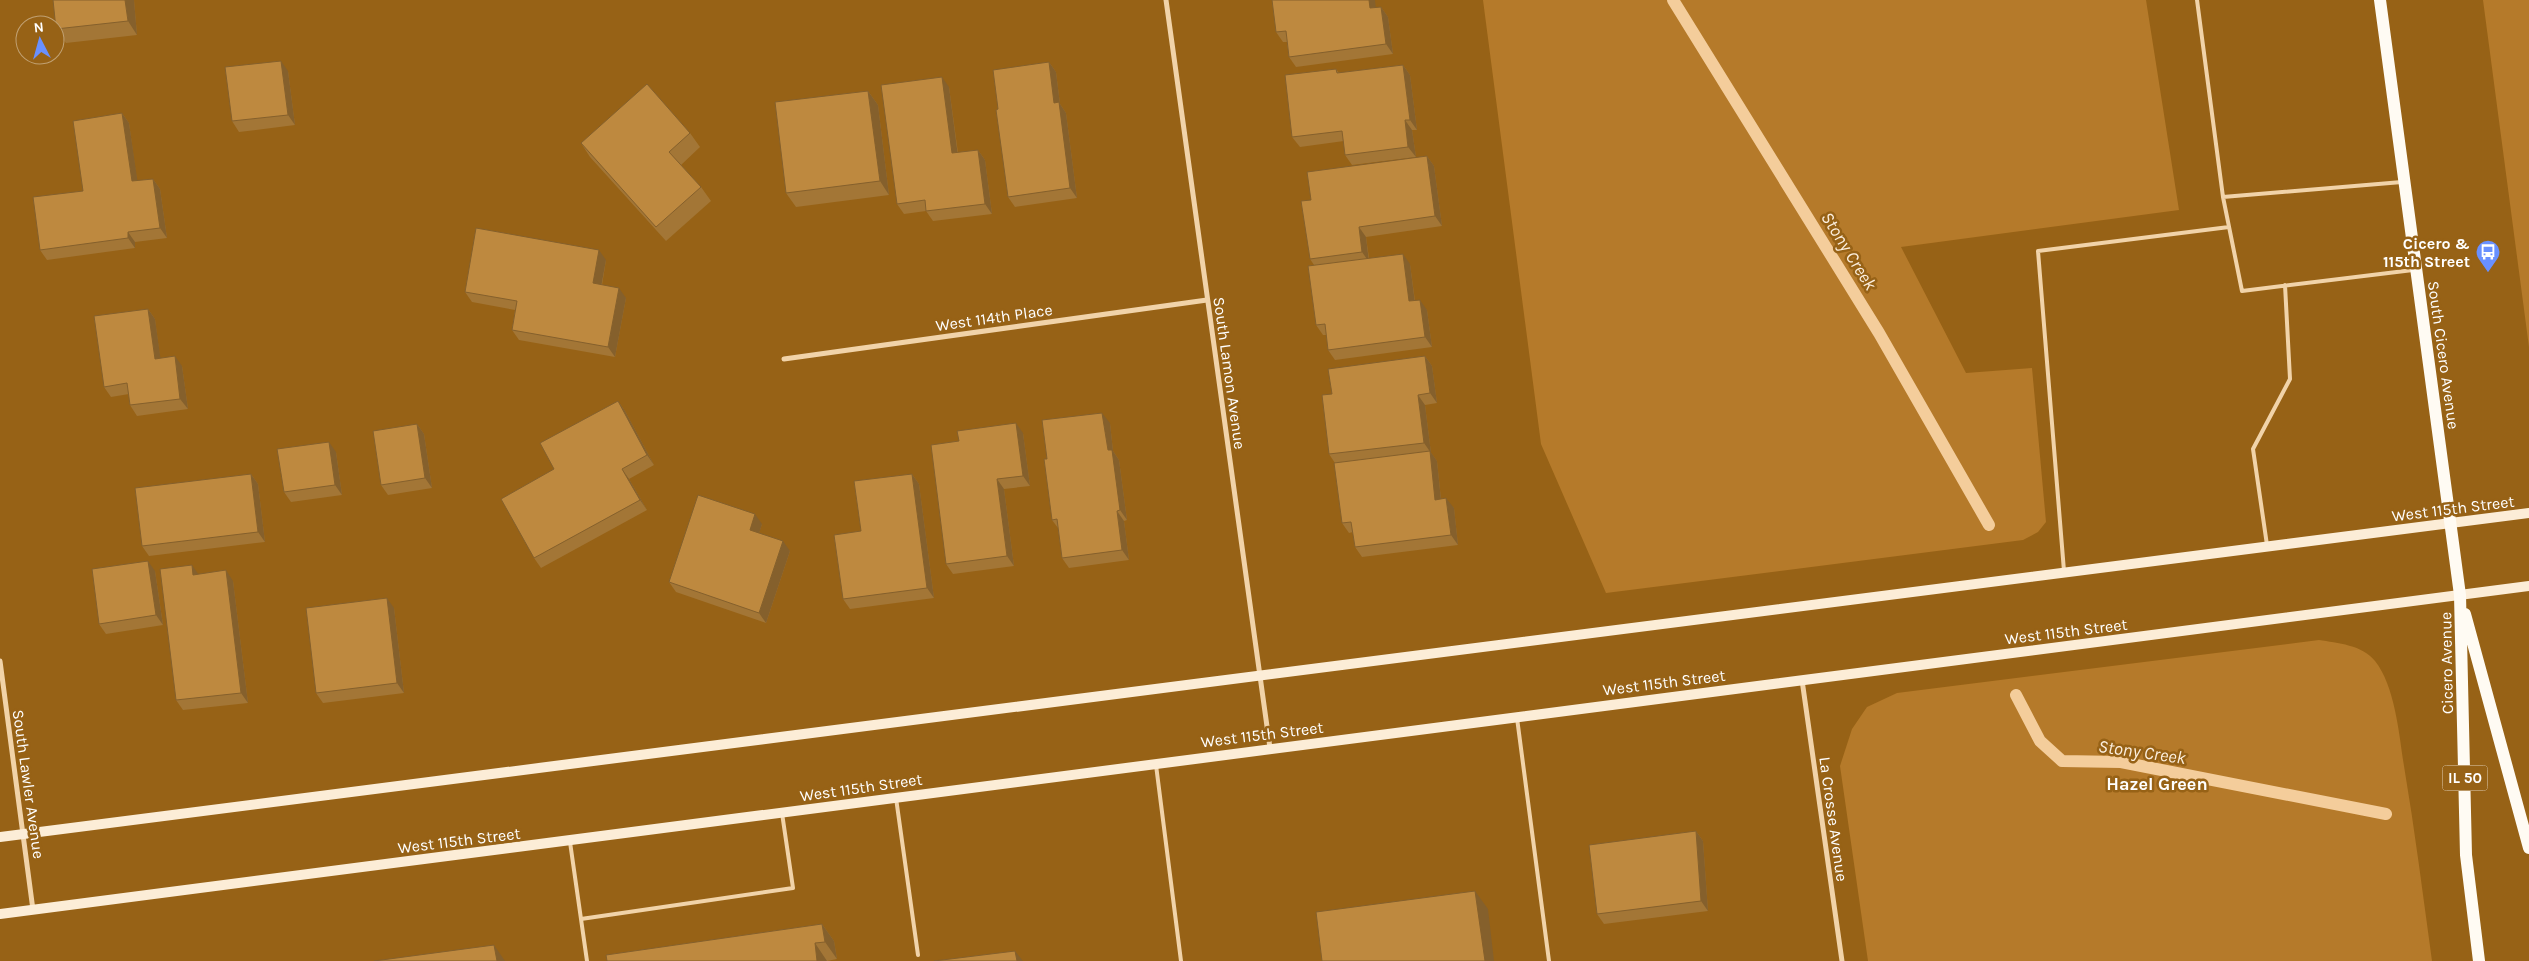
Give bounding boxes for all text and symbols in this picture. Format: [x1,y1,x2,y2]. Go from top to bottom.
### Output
north arrow [15,15,65,65]
text: N [33,19,45,37]
water label: Stony Creek [1816,208,1882,295]
place label: Cicero & 115th Street [2383,234,2470,271]
bus stop icon: Cicero & 115th Street [2475,239,2501,273]
street label: South Cicero Avenue [2424,280,2463,430]
street label: South Lamon Avenue [1209,296,1250,450]
street label: West 114th Place [934,300,1054,335]
street label: West 115th Street [2391,492,2515,525]
street label: Cicero Avenue [2436,612,2457,714]
street label: West 115th Street [2004,615,2128,648]
street label: West 115th Street [1602,666,1726,699]
street label: South Lawler Avenue [9,708,48,860]
street label: West 115th Street [1200,718,1324,751]
water label: Stony Creek [2097,735,2188,769]
street label: La Crosse Avenue [1815,755,1852,883]
road number: IL 50 [2442,766,2488,790]
street label: West 115th Street [799,770,923,805]
district label: Hazel Green [2106,773,2208,795]
street label: West 115th Street [397,824,521,857]

